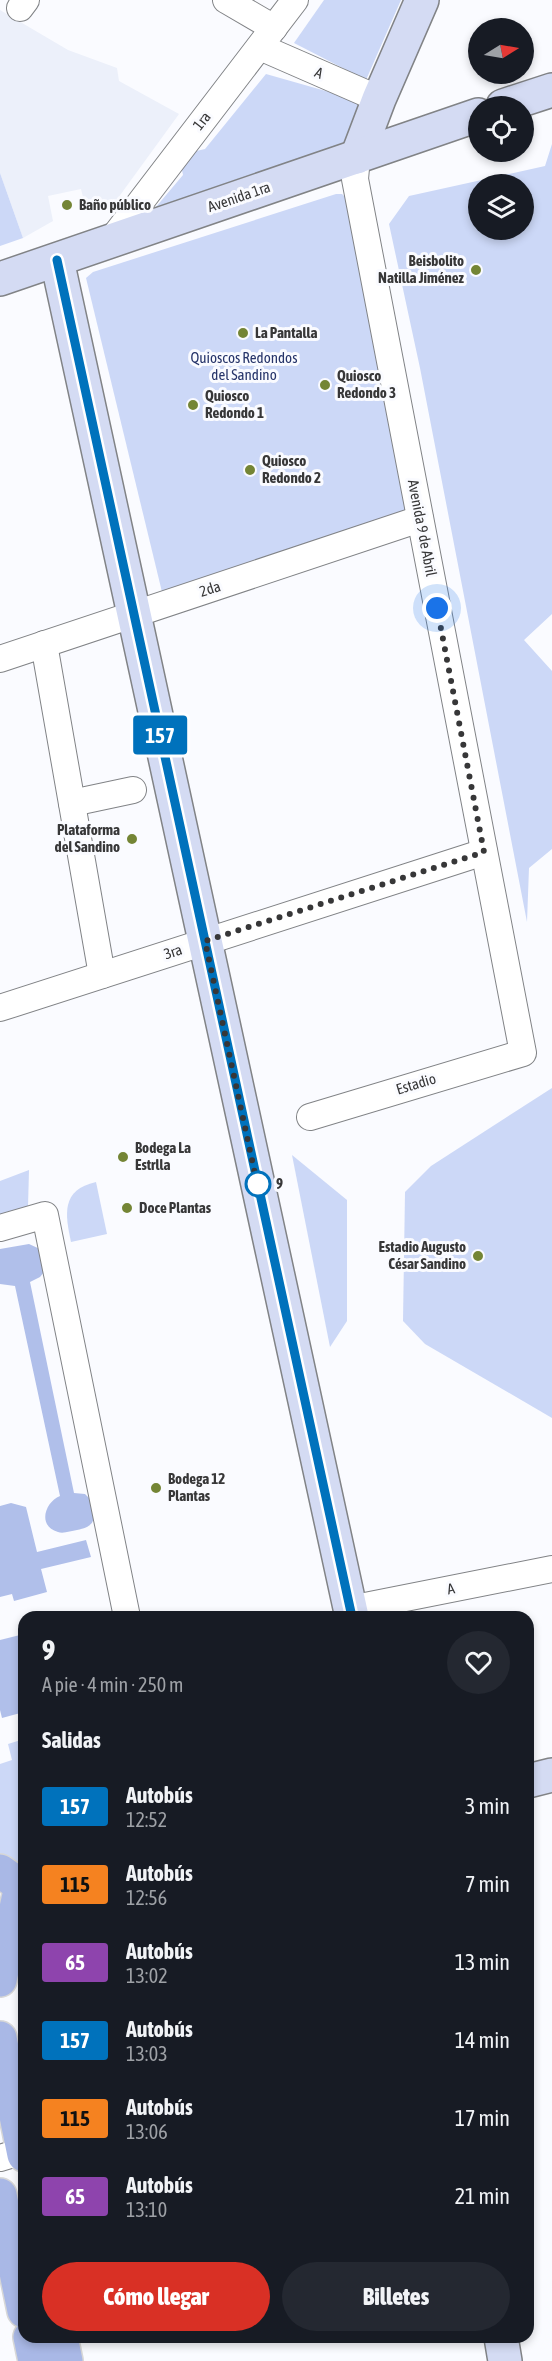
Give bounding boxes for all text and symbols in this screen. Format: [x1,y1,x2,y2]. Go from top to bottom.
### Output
north arrow [468,18,534,84]
map controls [468,18,534,240]
street label: A [312,63,327,82]
button: locate [468,96,534,162]
street label: 1ra [189,108,214,133]
button: layers [468,174,534,240]
street label: Avenida 1ra [205,178,272,215]
place label: Baño público [79,196,151,213]
marker: Baño público [60,198,74,212]
place label: Beisbolito Natilla Jiménez [378,252,465,286]
marker: Beisbolito Natilla Jiménez [469,263,483,277]
place label: La Pantalla [255,324,317,341]
marker: La Pantalla [236,326,250,340]
park label: Quioscos Redondos del Sandino [191,349,297,383]
place label: Quiosco Redondo 3 [337,367,396,401]
marker: Quiosco Redondo 3 [318,378,332,392]
place label: Quiosco Redondo 1 [205,387,264,421]
marker: Quiosco Redondo 1 [186,398,200,412]
place label: Quiosco Redondo 2 [262,452,321,486]
marker: Quiosco Redondo 2 [243,463,257,477]
street label: Avenida 9 de Abril [405,478,440,578]
street label: 2da [197,577,223,600]
your location [422,593,452,623]
line badge: 157 [126,716,195,754]
text: 157 [145,723,175,747]
place label: Plataforma del Sandino [55,821,120,855]
marker: Plataforma del Sandino [125,832,139,846]
street label: 3ra [162,941,184,962]
street label: Estadio [394,1069,438,1098]
place label: Bodega La Estrlla [135,1139,191,1173]
marker: Bodega La Estrlla [116,1150,130,1164]
marker: 9 [245,1171,271,1197]
place label: 9 [276,1175,283,1192]
place label: Doce Plantas [139,1199,212,1216]
marker: Doce Plantas [120,1201,134,1215]
place label: Estadio Augusto César Sandino [379,1238,466,1272]
marker: Estadio Augusto César Sandino [471,1249,485,1263]
place label: Bodega 12 Plantas [168,1470,225,1504]
marker: Bodega 12 Plantas [149,1481,163,1495]
street label: A [446,1579,457,1598]
button: heart [447,1631,510,1694]
text: 9 [42,1634,55,1666]
text: A pie · 4 min · 250 m [42,1673,183,1696]
text: Salidas [42,1727,101,1753]
text: Autobús [126,1782,193,1808]
text: 3 min [465,1793,510,1819]
text: 157 [60,1794,90,1818]
text: 12:52 [126,1808,167,1831]
text: Autobús [126,1860,193,1886]
text: 7 min [465,1871,510,1897]
text: 115 [60,1872,90,1896]
text: 12:56 [126,1886,167,1909]
text: Autobús [126,1938,193,1964]
text: 13 min [455,1949,510,1975]
text: 65 [65,1950,85,1974]
text: 13:02 [126,1964,168,1987]
text: Autobús [126,2016,193,2042]
text: 14 min [455,2027,510,2053]
text: 157 [60,2028,90,2052]
text: 13:03 [126,2042,168,2065]
text: Autobús [126,2094,193,2120]
text: 17 min [455,2105,510,2131]
text: 115 [60,2106,90,2130]
text: 13:06 [126,2120,168,2143]
text: Autobús [126,2172,193,2198]
text: 21 min [455,2183,510,2209]
text: 65 [65,2184,85,2208]
text: 13:10 [126,2198,167,2221]
button: Cómo llegar [42,2262,270,2331]
button: Billetes [282,2262,510,2331]

